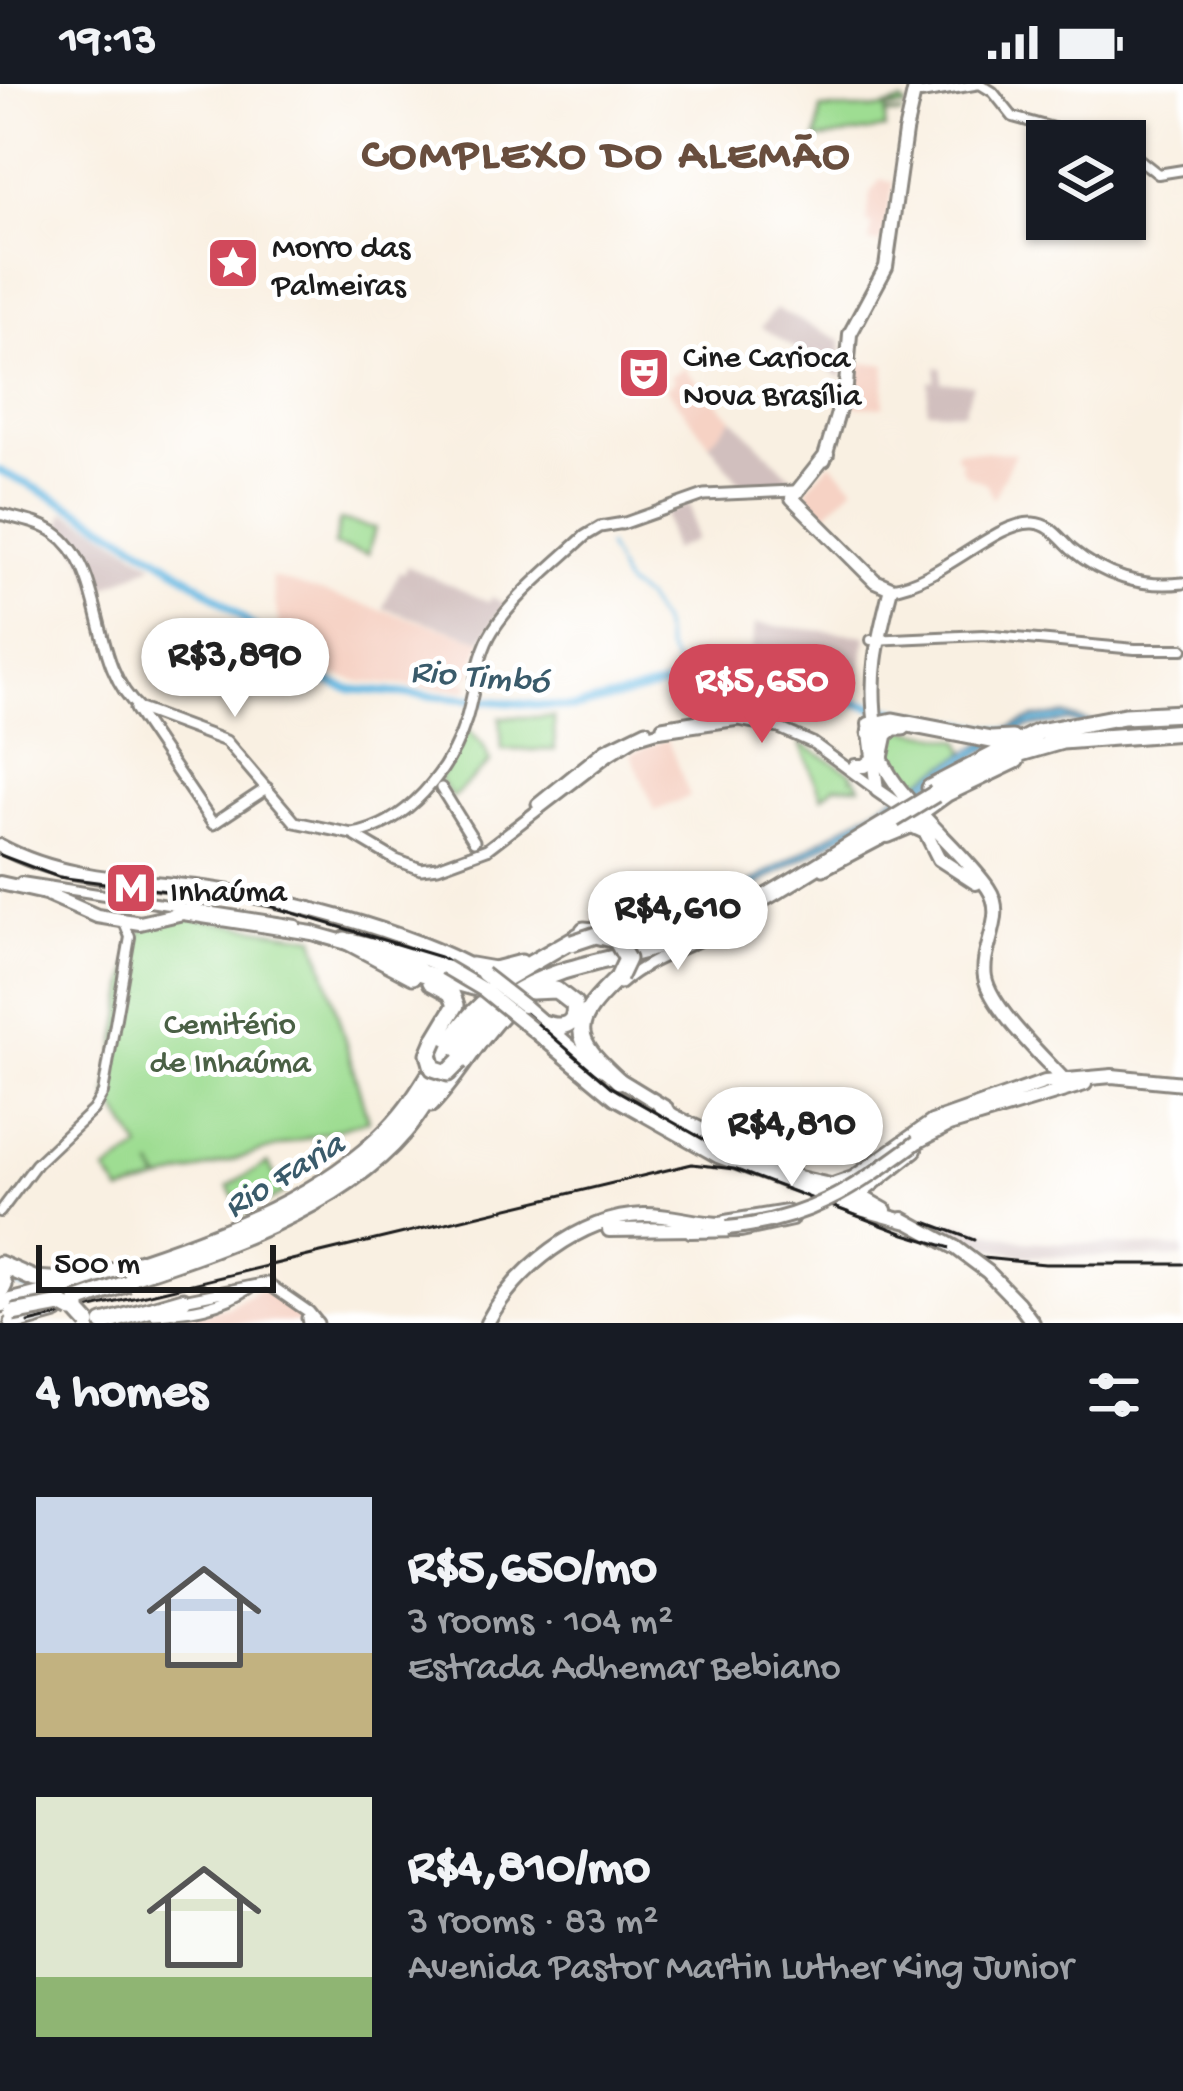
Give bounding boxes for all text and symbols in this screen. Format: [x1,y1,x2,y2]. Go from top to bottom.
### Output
text: 19:13 [60,16,156,69]
map controls [1026,120,1146,240]
button: layers [1026,120,1146,240]
district label: COMPLEXO DO ALEMÃO [362,131,852,184]
place label: Morro das Palmeiras [271,231,411,307]
place icon: Morro das Palmeiras [205,235,261,291]
place label: Cine Carioca Nova Brasília [683,341,863,417]
theatre icon: Cine Carioca Nova Brasília [616,345,672,401]
pin: R$3,890 [124,618,346,720]
text: R$3,890 [168,634,302,680]
pin: R$5,650 [651,644,873,746]
water label: Rio Timbó [408,652,553,707]
text: R$5,650 [695,660,829,706]
metro station icon: Inhaúma [103,860,159,916]
pin: R$4,610 [567,871,789,973]
place label: Inhaúma [170,875,289,913]
text: R$4,610 [615,887,741,933]
park label: Cemitério de Inhaúma [149,1008,312,1084]
pin: R$4,810 [681,1087,903,1189]
text: R$4,810 [728,1103,856,1149]
water label: Rio Faria [217,1124,355,1230]
scale bar [36,1239,276,1292]
text: 500 m [54,1247,140,1285]
icon: filters [1081,1362,1147,1428]
text: 4 homes [36,1365,207,1425]
text: R$5,650/mo [408,1541,657,1601]
icon: home [132,1545,276,1689]
text: 3 rooms · 104 m² [408,1601,673,1647]
text: Estrada Adhemar Bebiano [408,1647,841,1693]
text: R$4,810/mo [408,1841,650,1901]
icon: home [132,1845,276,1989]
text: 3 rooms · 83 m² [408,1901,659,1947]
text: Avenida Pastor Martin Luther King Junior [408,1947,1073,1993]

